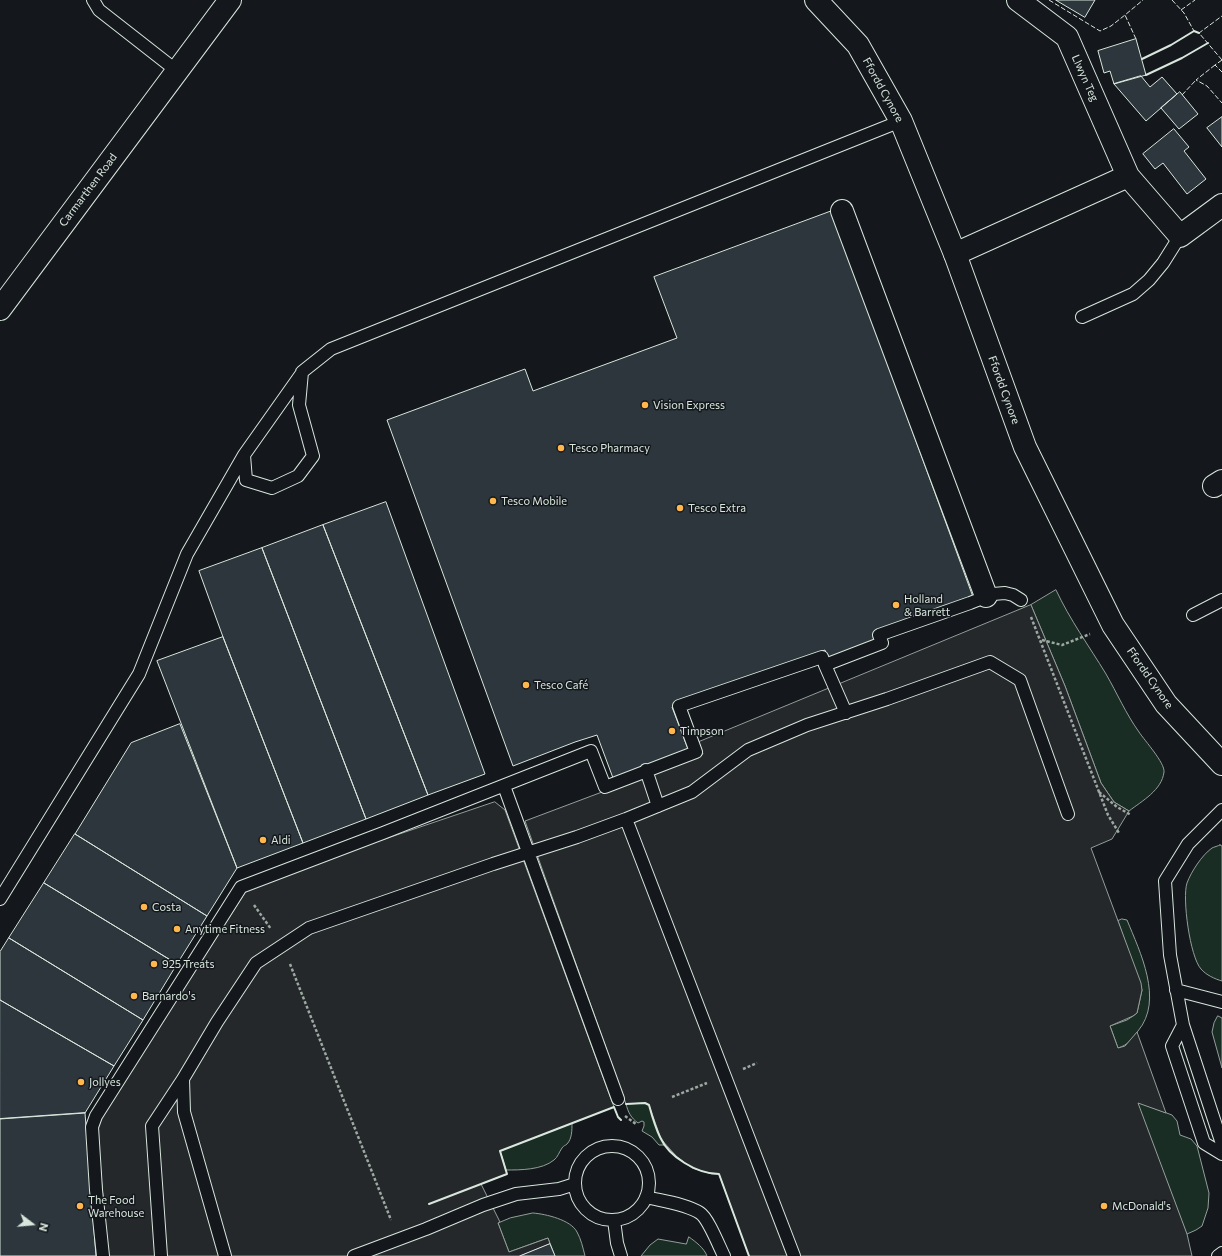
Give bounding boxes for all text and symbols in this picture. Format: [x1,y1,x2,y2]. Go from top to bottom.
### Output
street label: Llwyn Teg [1069,52,1101,104]
street label: Ffordd Cynore [860,55,906,125]
street label: Carmarthen Road [56,151,120,229]
street label: Ffordd Cynore [986,354,1022,426]
place label: Vision Express [653,398,725,412]
marker: Vision Express [640,400,650,410]
place label: Tesco Pharmacy [569,441,650,455]
marker: Tesco Pharmacy [556,443,566,453]
place label: Tesco Mobile [501,494,567,508]
marker: Tesco Mobile [488,496,498,506]
place label: Tesco Extra [688,501,746,515]
marker: Tesco Extra [675,503,685,513]
place label: Holland & Barrett [904,592,950,618]
marker: Holland & Barrett [891,600,901,610]
street label: Ffordd Cynore [1124,645,1176,711]
place label: Tesco Café [534,678,588,692]
marker: Tesco Café [521,680,531,690]
place label: Timpson [680,724,724,738]
marker: Timpson [667,726,677,736]
place label: Aldi [271,833,291,847]
marker: Aldi [258,835,268,845]
place label: Costa [152,900,181,914]
marker: Costa [139,902,149,912]
place label: Anytime Fitness [185,922,265,936]
marker: Anytime Fitness [172,924,182,934]
place label: 925 Treats [162,957,215,971]
marker: 925 Treats [149,959,159,969]
place label: Barnardo's [142,989,196,1003]
marker: Barnardo's [129,991,139,1001]
place label: Jollyes [89,1075,121,1089]
marker: Jollyes [76,1077,86,1087]
place label: The Food Warehouse [88,1193,144,1219]
place label: McDonald's [1112,1199,1171,1213]
marker: The Food Warehouse [75,1201,85,1211]
marker: McDonald's [1099,1201,1109,1211]
north arrow [12,1204,52,1244]
text: N [37,1222,51,1233]

